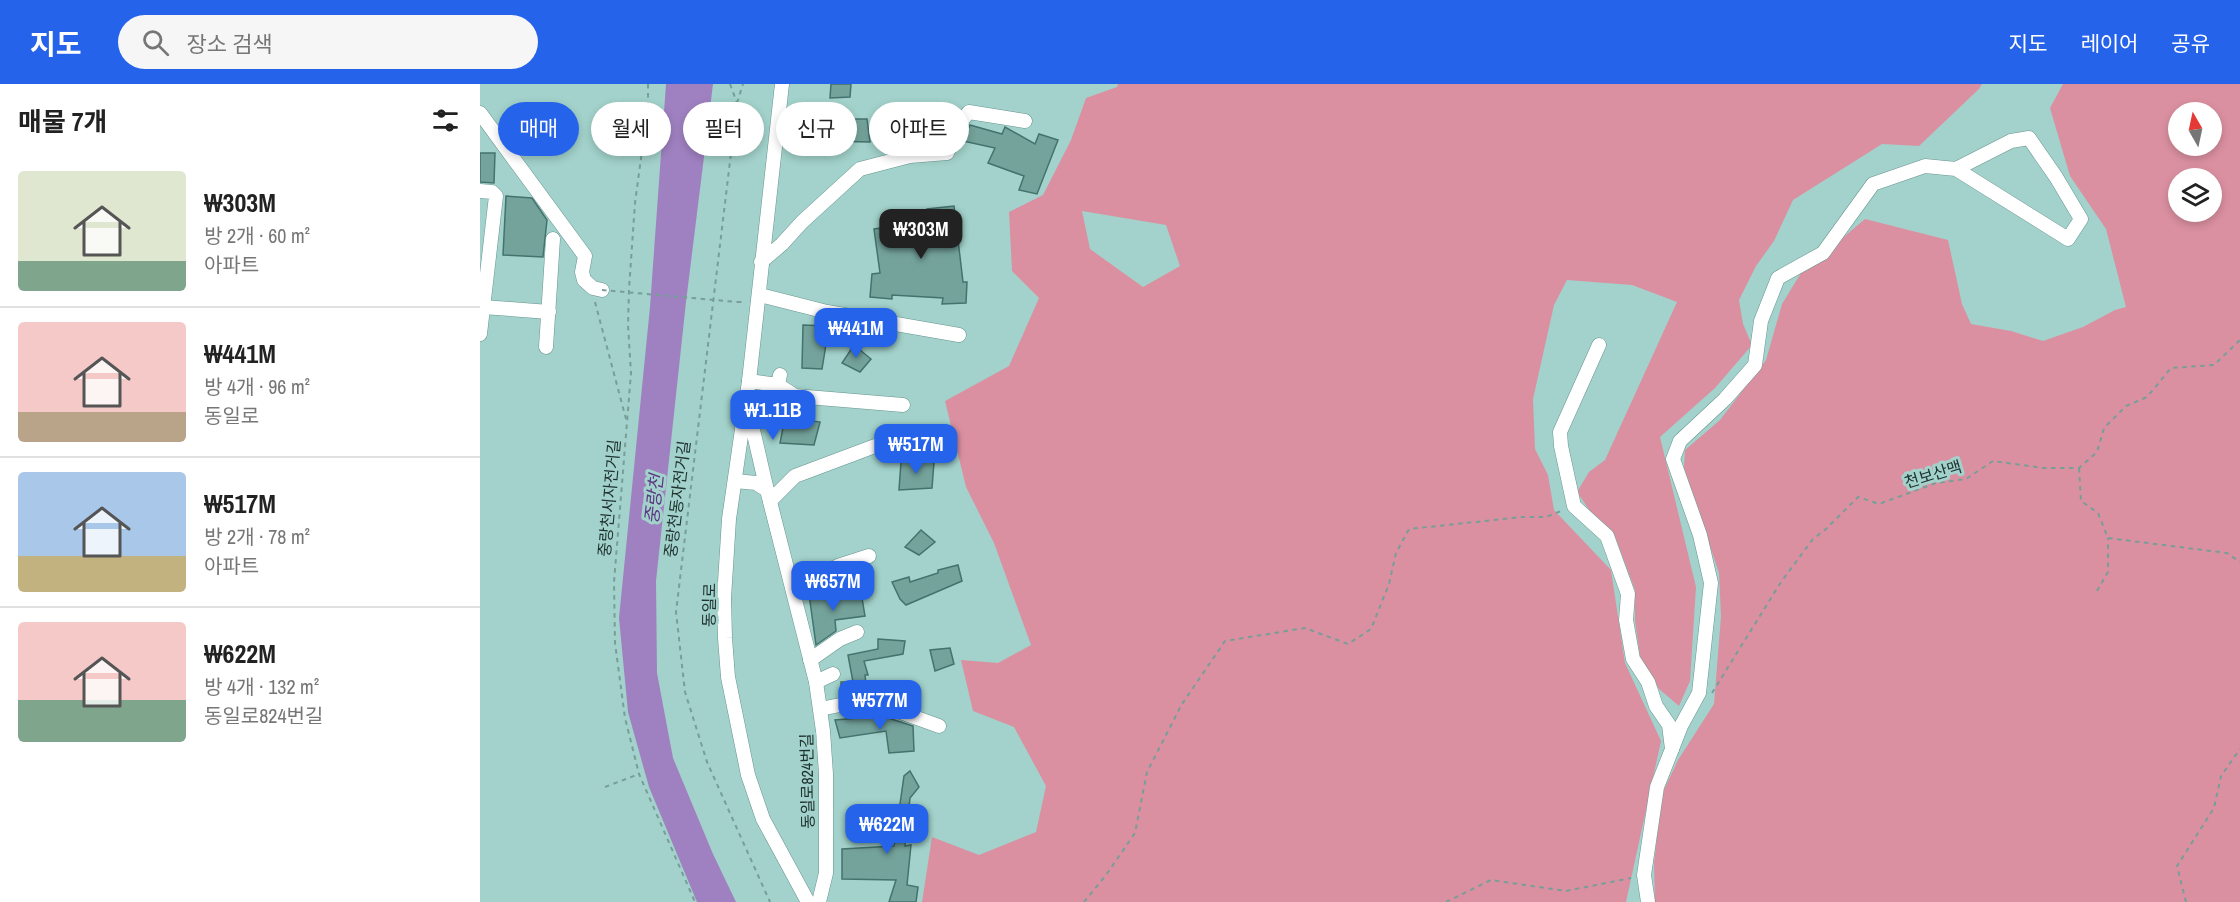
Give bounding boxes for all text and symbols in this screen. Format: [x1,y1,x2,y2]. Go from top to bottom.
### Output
search box [118,15,538,69]
text: 지도 [30,25,82,63]
icon: search [139,26,172,59]
text: 장소 검색 [187,29,273,59]
text: 지도 [2009,29,2047,58]
text: 레이어 [2080,29,2138,58]
text: 공유 [2171,29,2210,58]
chip: 매매 [498,102,579,156]
chip: 월세 [591,102,671,156]
chip: 필터 [683,102,764,156]
chip: 신규 [776,102,857,156]
chip: 아파트 [869,102,969,156]
north arrow [2168,102,2222,156]
map controls [2168,102,2222,222]
text: 매물 7개 [18,104,108,139]
icon: filters [429,104,462,137]
button: layers [2168,168,2222,222]
text: ₩303M [204,185,276,220]
icon: home [66,195,138,267]
pin: ₩303M [879,209,963,260]
text: ₩303M [893,215,949,242]
text: 방 2개 · 60 m² [204,222,310,249]
text: 아파트 [204,251,259,278]
pin: ₩441M [814,308,898,359]
text: ₩441M [828,314,884,341]
text: ₩441M [204,336,276,371]
icon: home [66,346,138,418]
text: 방 4개 · 96 m² [204,373,310,400]
pin: ₩1.11B [724,390,822,441]
text: ₩1.11B [744,396,802,423]
text: 동일로 [204,402,259,429]
pin: ₩517M [874,424,958,475]
text: ₩517M [888,430,944,457]
street label: 중랑천서자전거길 [593,438,625,558]
street label: 중랑천동자전거길 [659,439,695,559]
street label: 천보산맥 [1902,455,1964,493]
water label: 중랑천 [639,471,669,525]
text: ₩517M [204,486,276,521]
icon: home [66,496,138,568]
text: 방 2개 · 78 m² [204,523,310,550]
text: 아파트 [204,552,259,579]
pin: ₩657M [791,561,875,612]
text: ₩657M [805,567,861,594]
street label: 동일로 [698,582,720,627]
text: ₩622M [204,636,276,671]
icon: home [66,646,138,718]
text: 방 4개 · 132 m² [204,673,319,700]
pin: ₩577M [838,680,922,731]
text: ₩577M [852,686,908,713]
text: 동일로824번길 [204,702,323,729]
street label: 동일로824번길 [795,733,819,829]
pin: ₩622M [845,804,929,855]
text: ₩622M [859,810,915,837]

